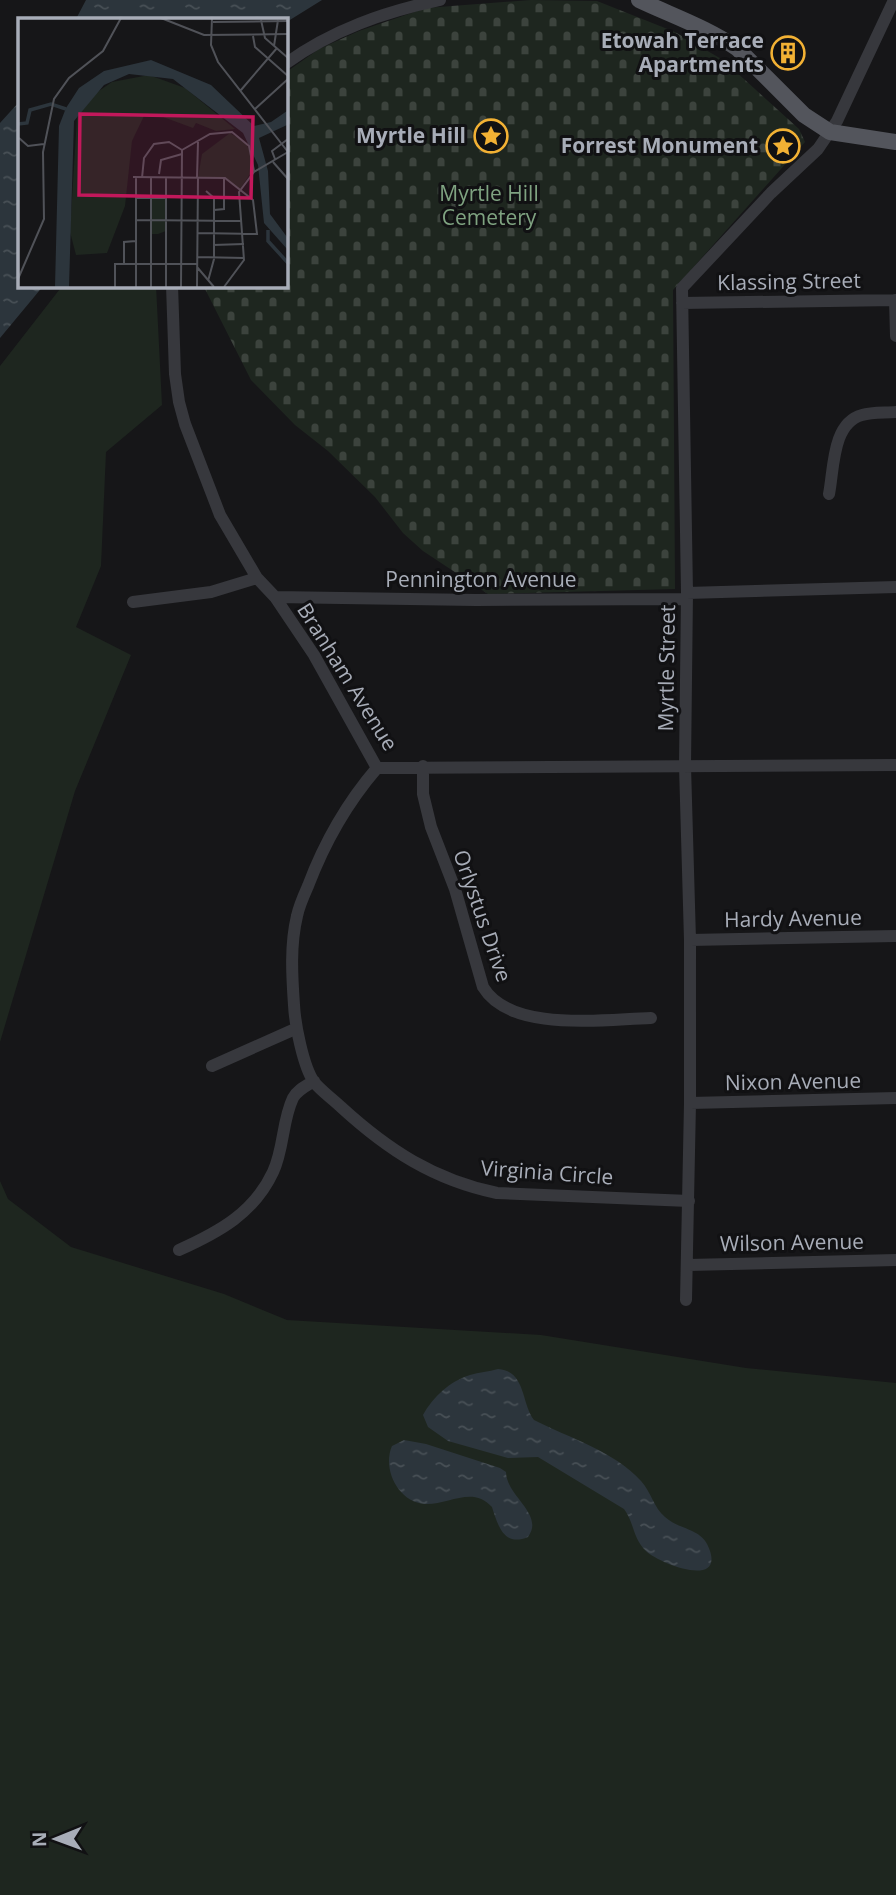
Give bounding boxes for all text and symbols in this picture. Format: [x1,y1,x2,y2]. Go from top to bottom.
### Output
inset map [18,18,287,287]
place label: Etowah Terrace Apartments [601,26,764,78]
building icon: Etowah Terrace Apartments [769,34,807,72]
place icon: Myrtle Hill [472,117,510,155]
place label: Myrtle Hill [356,121,466,149]
place icon: Forrest Monument [764,127,802,165]
place label: Forrest Monument [561,131,758,159]
park label: Myrtle Hill Cemetery [439,179,539,231]
street label: Klassing Street [717,266,861,296]
street label: Pennington Avenue [385,565,577,593]
street label: Branham Avenue [291,597,405,756]
street label: Myrtle Street [651,604,681,732]
street label: Orlystus Drive [447,846,519,985]
street label: Hardy Avenue [724,903,862,933]
street label: Nixon Avenue [725,1066,861,1096]
street label: Virginia Circle [480,1153,614,1191]
street label: Wilson Avenue [720,1227,864,1257]
north arrow [21,1804,91,1874]
text: N [26,1831,52,1847]

